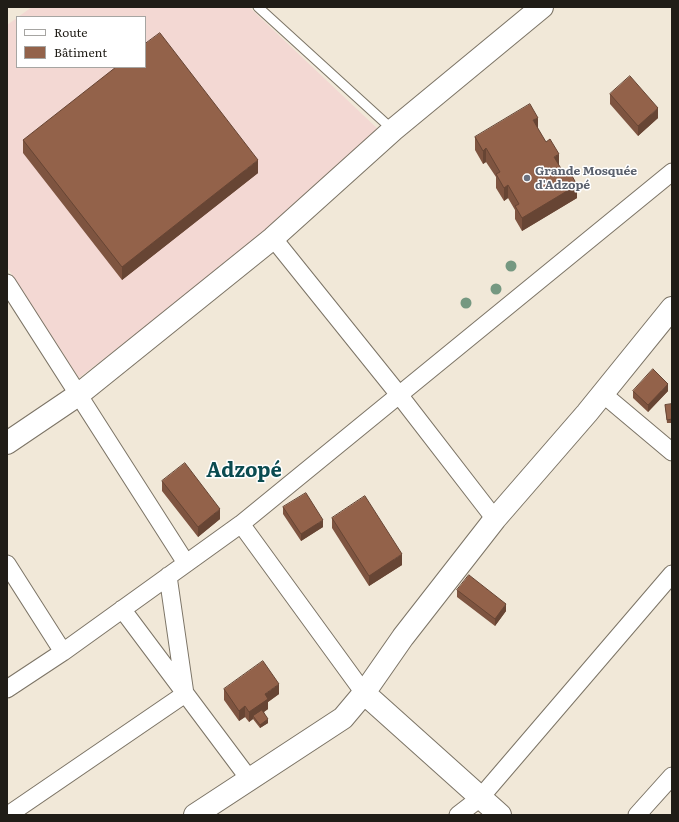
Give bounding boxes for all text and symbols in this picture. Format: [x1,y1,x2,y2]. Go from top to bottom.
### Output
legend [16,16,146,68]
text: Route [54,23,88,41]
text: Bâtiment [54,43,107,61]
place label: Grande Mosquée d'Adzopé [535,164,637,192]
marker: Grande Mosquée d'Adzopé [522,173,532,183]
district label: Adzopé [206,459,282,483]

